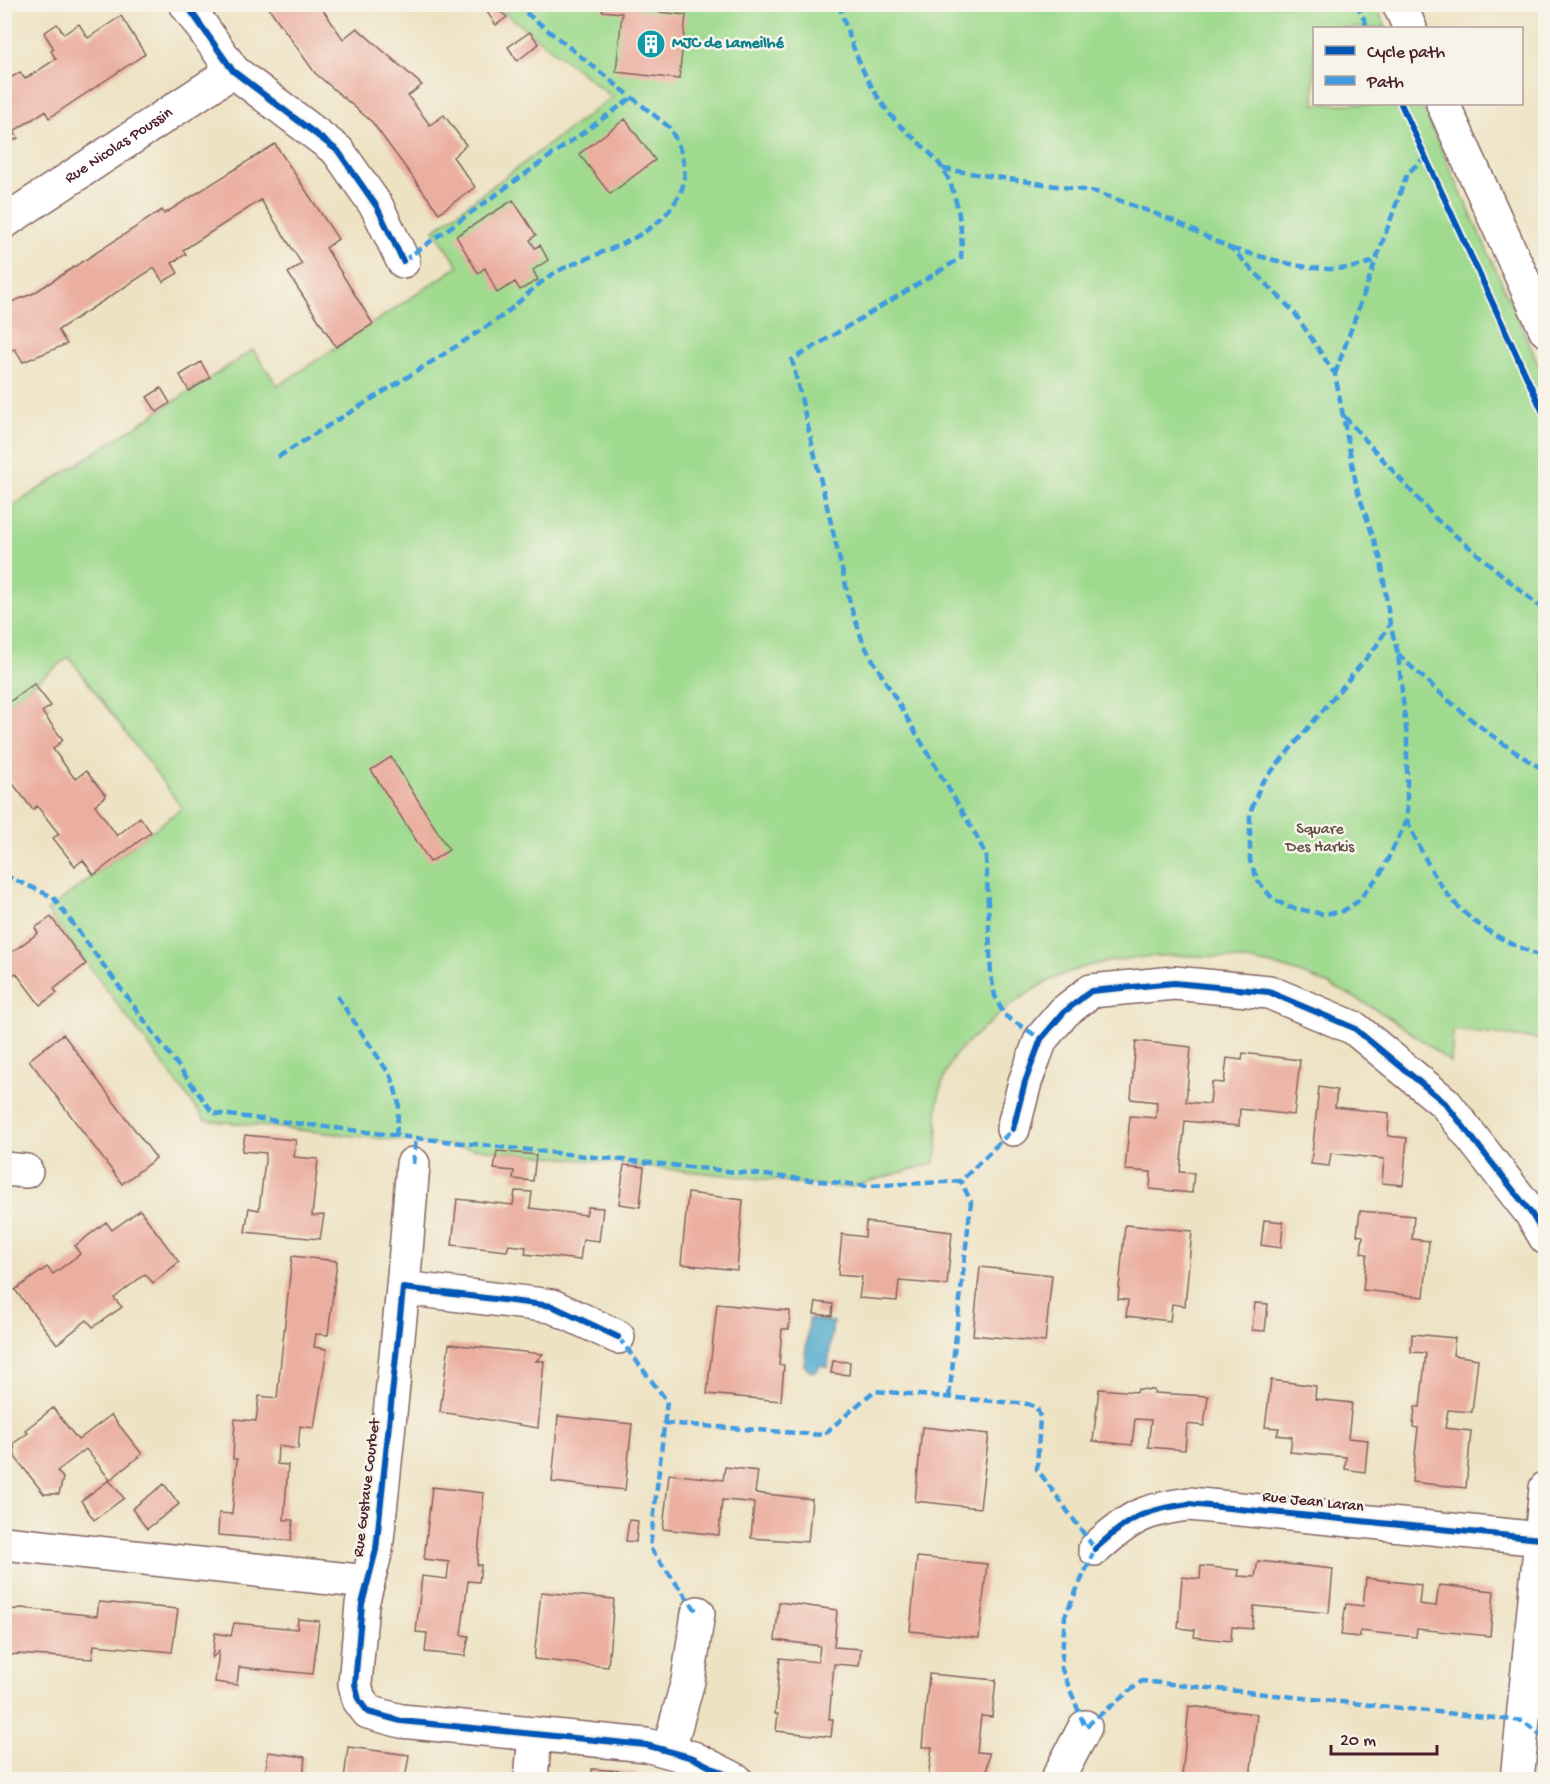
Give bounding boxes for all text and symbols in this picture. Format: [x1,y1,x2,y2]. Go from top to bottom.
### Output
legend [1313,27,1523,105]
building icon: MJC de Lameilhé [635,28,667,60]
place label: MJC de Lameilhé [672,35,784,54]
text: Cycle path [1367,43,1445,64]
text: Path [1366,73,1404,94]
street label: Rue Nicolas Poussin [62,103,177,188]
park label: Square Des Harkis [1285,821,1355,858]
street label: Rue Gustave Courbet [350,1416,386,1558]
street label: Rue Jean Laran [1261,1488,1365,1518]
scale bar [1331,1718,1438,1756]
text: 20 m [1340,1731,1376,1752]

